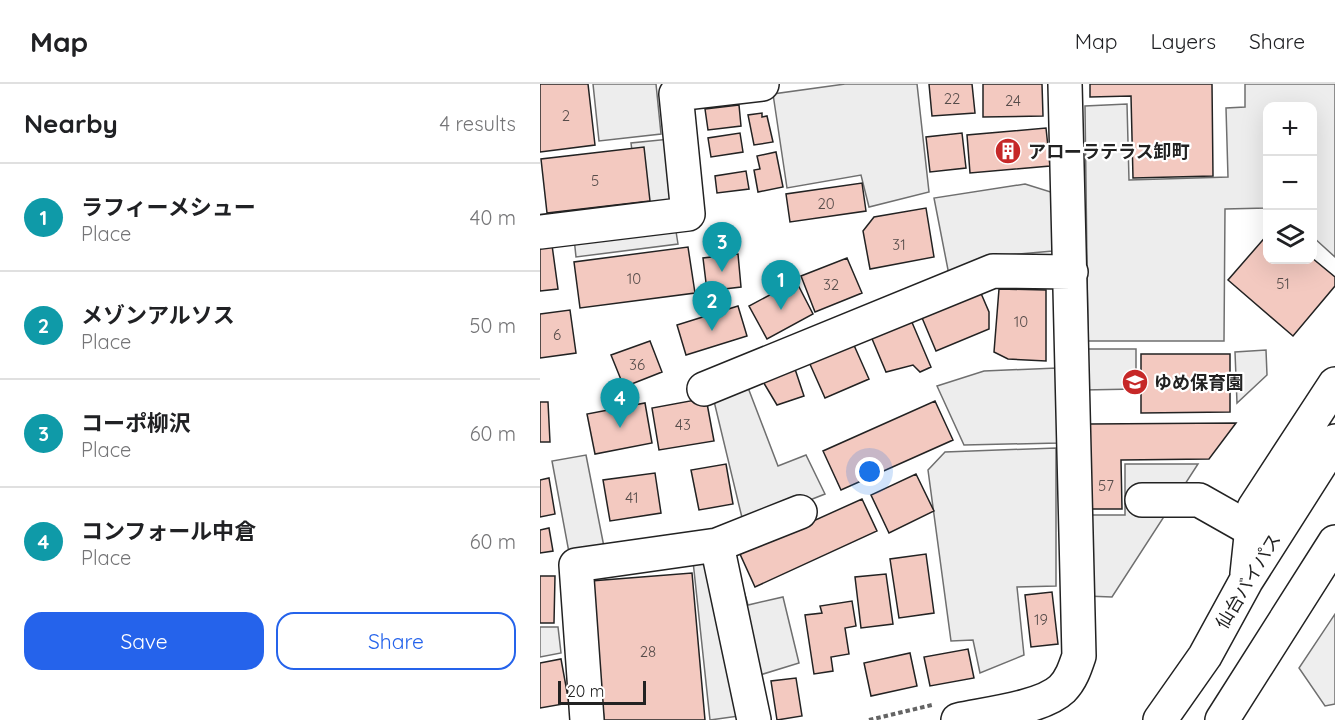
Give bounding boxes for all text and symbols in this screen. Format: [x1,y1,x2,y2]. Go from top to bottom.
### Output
text: Map [30,24,88,59]
text: Map [1075,28,1118,54]
text: Layers [1151,28,1216,54]
text: Share [1249,28,1305,54]
house number: 22 [944,89,960,108]
house number: 24 [1005,91,1021,110]
map controls [1263,102,1317,264]
button: + [1263,102,1317,156]
house number: 2 [562,106,570,125]
text: Nearby [24,107,118,140]
text: 4 results [440,111,516,136]
building icon: アローラテラス卸町 [993,136,1023,166]
place label: アローラテラス卸町 [1028,140,1190,163]
button: − [1263,156,1317,210]
house number: 5 [591,171,599,190]
text: ラフィーメシュー [81,193,256,221]
house number: 20 [817,194,835,213]
text: 1 [40,205,47,230]
text: 40 m [470,205,516,230]
button: layers [1263,210,1317,264]
text: Place [81,221,131,246]
pin: 3 [702,222,741,272]
house number: 31 [892,235,906,254]
pin: 1 [762,260,800,310]
house number: 10 [627,269,641,288]
house number: 51 [1276,274,1290,293]
house number: 32 [823,275,839,294]
pin: 2 [692,282,732,331]
text: メゾンアルソス [81,301,235,329]
house number: 10 [1014,312,1028,331]
text: 2 [38,313,49,338]
text: 50 m [470,313,516,338]
house number: 6 [553,325,561,344]
text: Place [81,329,131,354]
house number: 36 [629,355,645,374]
school or university icon: ゆめ保育園 [1120,367,1150,397]
place label: ゆめ保育園 [1154,371,1244,394]
pin: 4 [600,378,640,428]
text: コーポ柳沢 [81,409,191,437]
house number: 43 [675,415,691,434]
text: 3 [38,421,49,446]
text: 60 m [470,421,516,446]
text: Place [81,437,131,462]
your location [855,457,884,486]
house number: 57 [1098,476,1114,495]
house number: 41 [625,488,639,507]
text: コンフォール中倉 [81,517,256,545]
text: 4 [38,529,49,554]
text: 60 m [470,529,516,554]
street label: 仙台バイパス [1210,529,1286,633]
text: Place [81,545,131,570]
house number: 19 [1034,610,1048,629]
button: Save [24,612,264,670]
button: Share [276,612,516,670]
house number: 28 [640,642,656,661]
scale bar [558,678,646,706]
text: 20 m [567,681,604,701]

